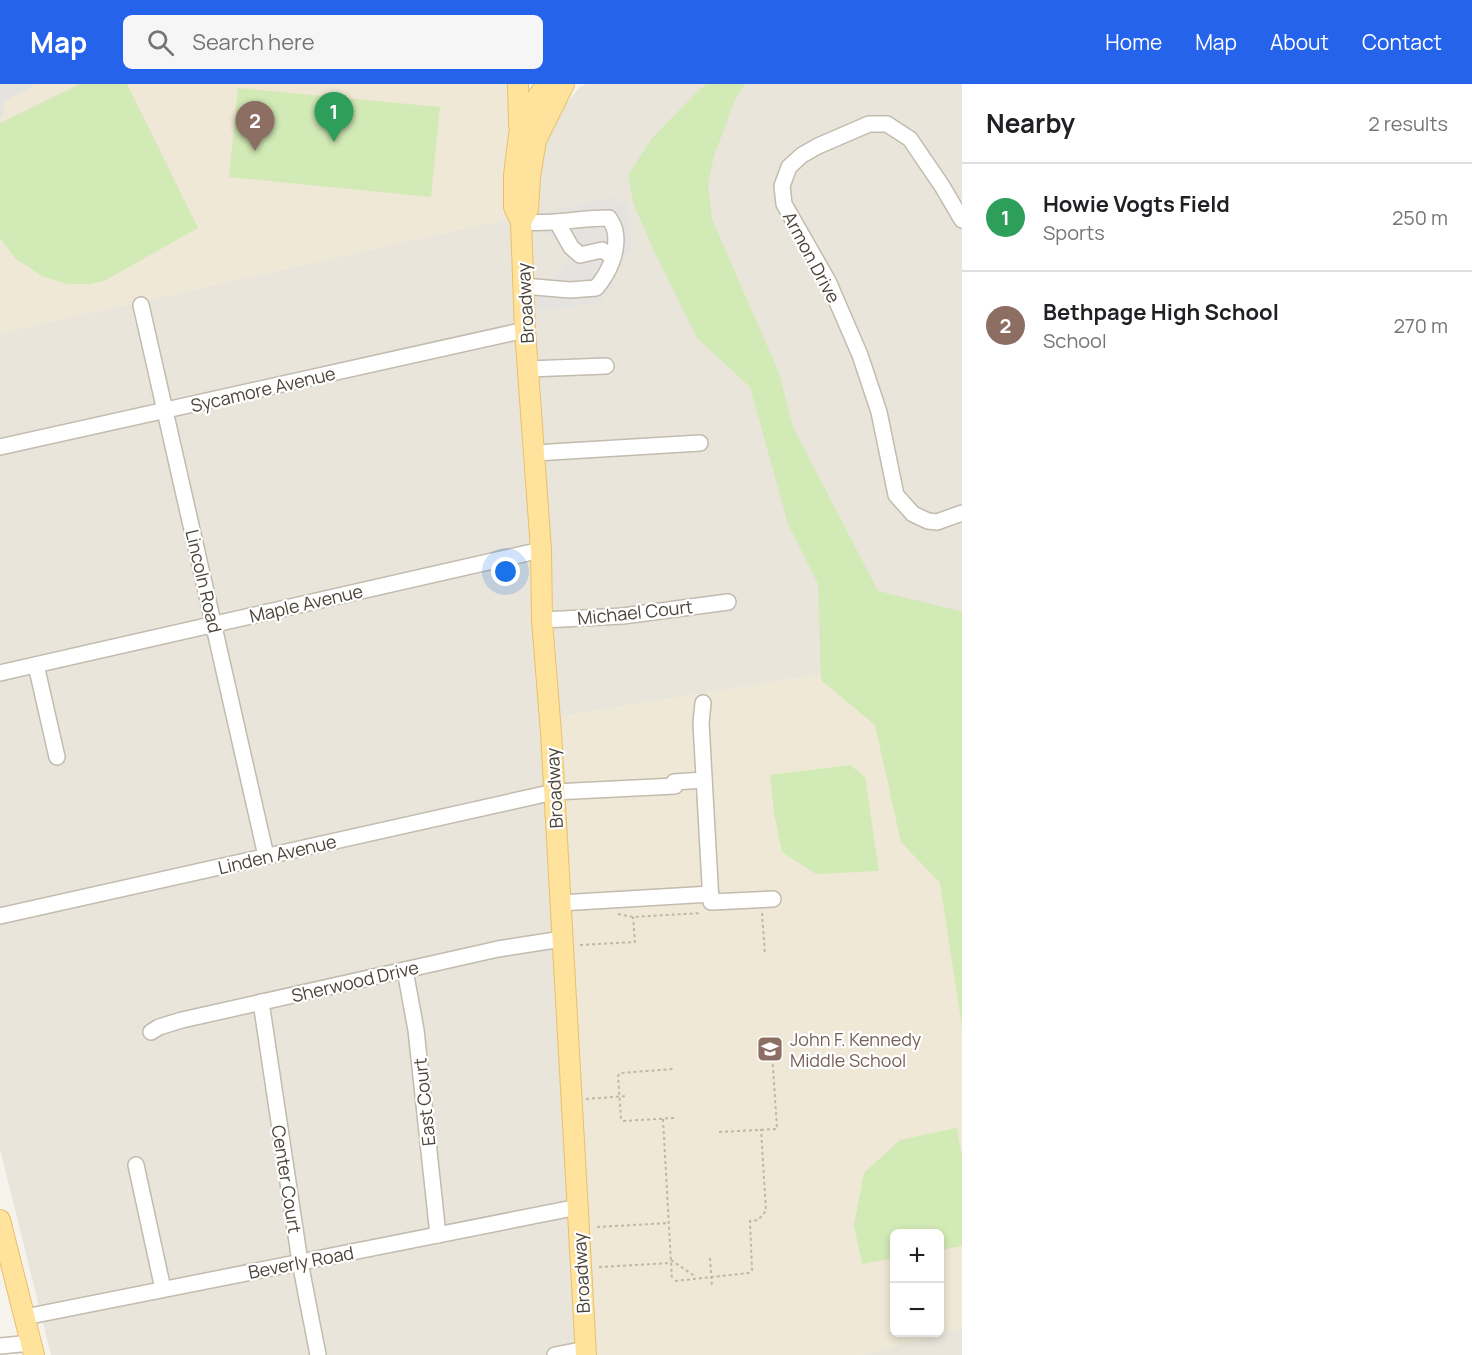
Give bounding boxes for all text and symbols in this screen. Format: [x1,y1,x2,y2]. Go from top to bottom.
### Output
search box [123,15,543,69]
text: Map [30,23,87,61]
icon: search [144,26,177,59]
text: Search here [192,27,315,57]
text: Home [1105,28,1162,56]
text: Map [1195,28,1237,56]
text: About [1270,28,1329,56]
text: Contact [1362,28,1442,56]
pin: 1 [314,92,354,142]
pin: 2 [236,101,274,151]
text: Nearby [986,105,1075,141]
text: 2 results [1368,110,1448,137]
text: Howie Vogts Field [1043,189,1230,219]
text: 1 [1001,204,1010,231]
text: 250 m [1392,204,1448,231]
street label: Armon Drive [778,207,846,307]
text: Sports [1043,219,1105,246]
street label: Broadway [511,261,539,344]
text: Bethpage High School [1043,297,1279,327]
text: 2 [1000,312,1011,339]
text: 270 m [1393,312,1448,339]
text: School [1043,327,1107,354]
street label: Sycamore Avenue [188,361,338,417]
street label: Lincoln Road [180,527,228,635]
your location [491,557,520,586]
street label: Maple Avenue [247,578,365,628]
street label: Michael Court [576,594,694,630]
street label: Broadway [540,746,568,829]
street label: Linden Avenue [215,829,339,879]
street label: Sherwood Drive [289,955,421,1007]
place label: John F. Kennedy Middle School [790,1027,922,1072]
school or university icon: John F. Kennedy Middle School [755,1034,785,1064]
street label: East Court [407,1057,441,1147]
street label: Center Court [267,1123,307,1235]
map controls [890,1229,944,1337]
button: + [890,1229,944,1283]
street label: Broadway [567,1231,595,1314]
street label: Beverly Road [246,1240,356,1284]
button: − [890,1283,944,1337]

